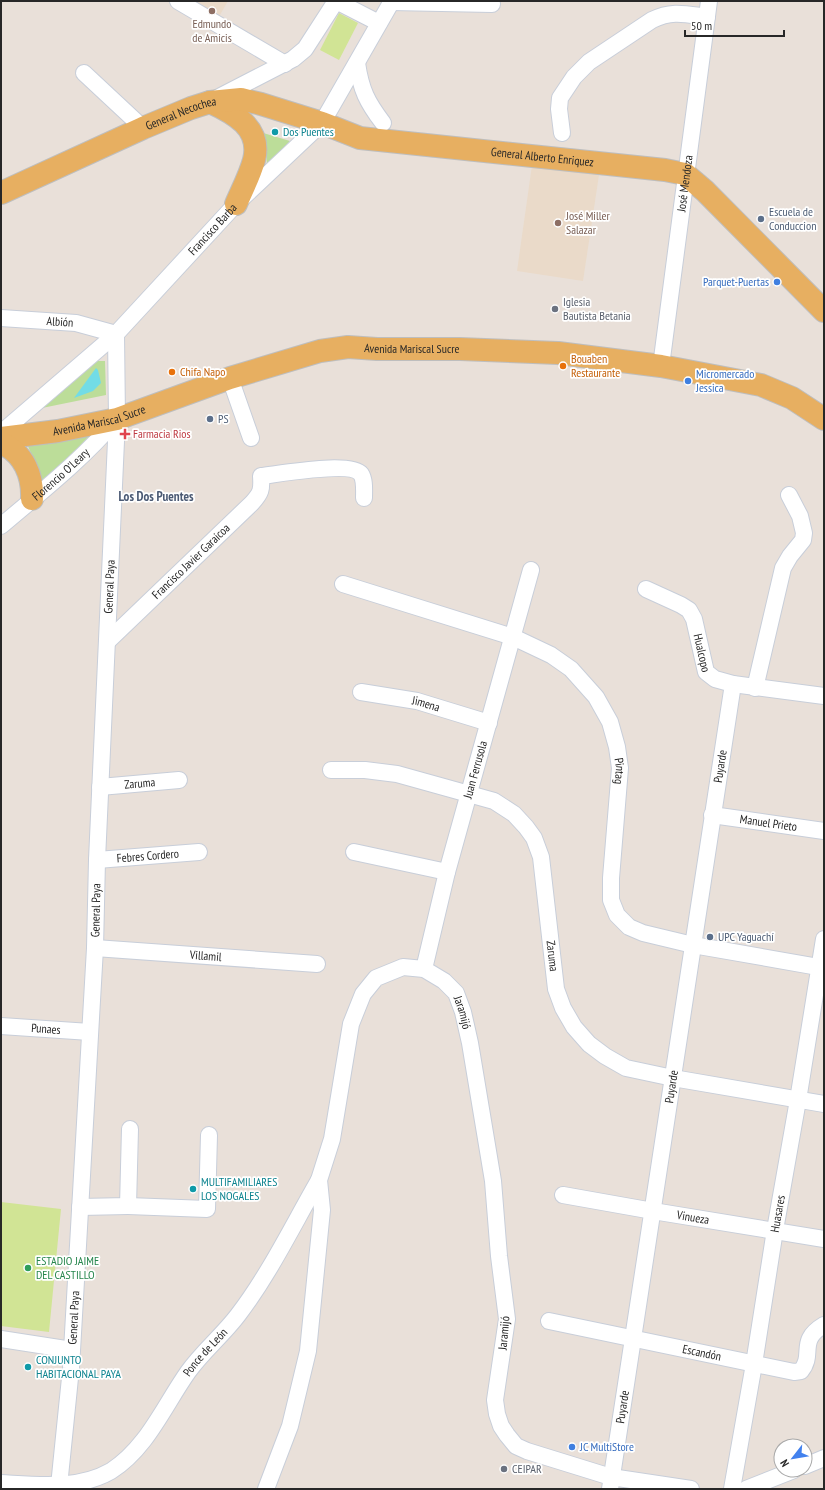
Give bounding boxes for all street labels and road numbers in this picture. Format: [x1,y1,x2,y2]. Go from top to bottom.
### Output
street label: General Necochea [143,93,217,133]
street label: General Alberto Enriquez [490,144,595,169]
street label: José Mendoza [673,154,696,214]
street label: Francisco Barba [185,200,240,258]
street label: Albión [46,313,74,330]
street label: Avenida Mariscal Sucre [364,340,459,356]
street label: Avenida Mariscal Sucre [52,401,148,439]
street label: Florencio O'Leary [29,444,93,504]
street label: Francisco Javier Garaicoa [149,520,233,602]
street label: General Paya [100,559,118,614]
street label: Hualcopo [691,632,714,673]
street label: Jimena [410,692,442,715]
street label: Juan Ferrusola [460,739,490,801]
street label: Puyarde [710,749,730,784]
street label: Pintag [612,757,628,785]
street label: Zaruma [124,774,156,792]
street label: Manuel Prieto [739,811,798,834]
street label: Febres Cordero [116,846,179,865]
street label: General Paya [87,883,103,937]
street label: Zaruma [544,940,562,972]
street label: Villamil [188,947,222,964]
street label: Jaramijó [450,993,475,1030]
street label: Punaes [31,1020,61,1037]
street label: Puyarde [661,1069,681,1104]
street label: Huasares [767,1194,788,1234]
street label: Vinueza [675,1207,711,1227]
street label: General Paya [64,1290,82,1345]
street label: Jaramijó [494,1315,512,1352]
street label: Ponce de León [179,1325,230,1379]
street label: Escandón [681,1341,723,1364]
street label: Puyarde [612,1389,632,1424]

